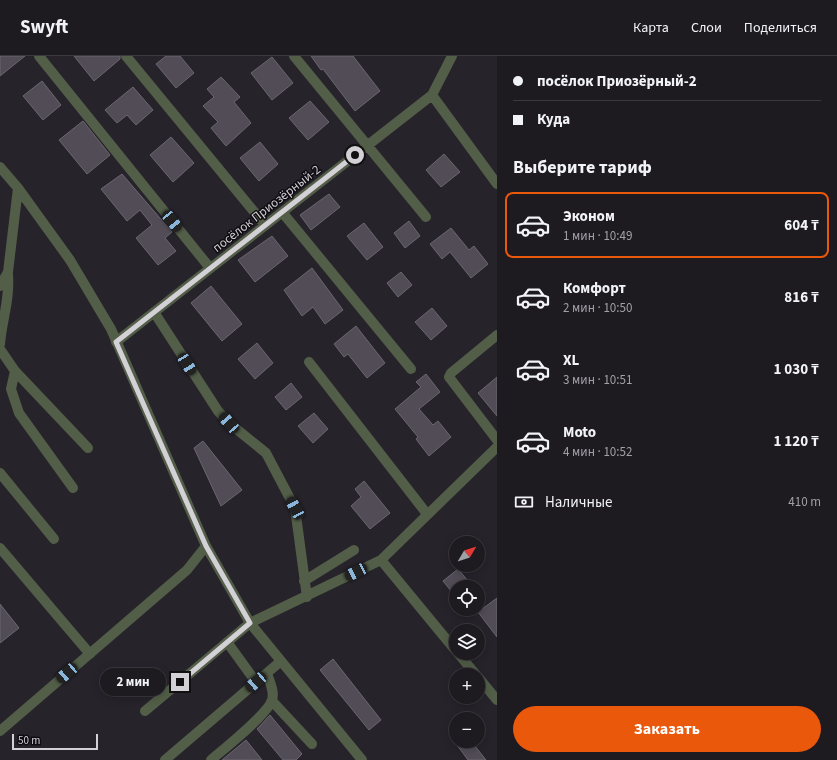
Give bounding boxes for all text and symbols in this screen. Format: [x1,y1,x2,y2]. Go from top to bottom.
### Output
text: Swyft [20,14,68,41]
text: Карта [633,18,669,38]
text: Слои [691,18,722,38]
text: Поделиться [744,18,817,38]
text: посёлок Приозёрный-2 [537,71,697,92]
text: Куда [537,109,570,130]
route start [346,146,364,164]
text: Выберите тариф [513,155,652,180]
street label: посёлок Приозёрный-2 [209,161,324,257]
text: Эконом [563,206,615,227]
icon: car [515,207,551,243]
car [160,208,184,234]
text: 604 ₸ [784,215,819,236]
text: 1 мин · 10:49 [563,227,632,245]
text: Комфорт [563,278,626,299]
icon: car [515,279,551,315]
text: 816 ₸ [784,287,819,308]
text: 2 мин · 10:50 [563,299,632,317]
text: XL [563,350,579,371]
car [176,351,198,377]
icon: car [515,351,551,387]
text: 1 030 ₸ [773,359,819,380]
text: 3 мин · 10:51 [563,371,632,389]
car [217,410,241,436]
text: Moto [563,422,596,443]
icon: car [515,423,551,459]
text: 1 120 ₸ [773,431,819,452]
text: 4 мин · 10:52 [563,443,632,461]
icon: cash [513,491,535,513]
text: Наличные [545,492,612,513]
text: 410 m [788,493,821,511]
car [284,495,306,521]
north arrow [449,536,485,572]
map controls [449,536,485,748]
car [343,561,369,583]
button: locate [449,580,485,616]
button: layers [449,624,485,660]
car [54,661,80,685]
callout: 2 мин [100,668,166,696]
button: + [449,668,485,704]
car [243,670,269,694]
text: 2 мин [116,673,150,691]
route end [171,673,189,691]
button: Заказать [513,706,821,752]
button: − [449,712,485,748]
scale bar [12,732,98,751]
text: 50 m [18,733,40,748]

